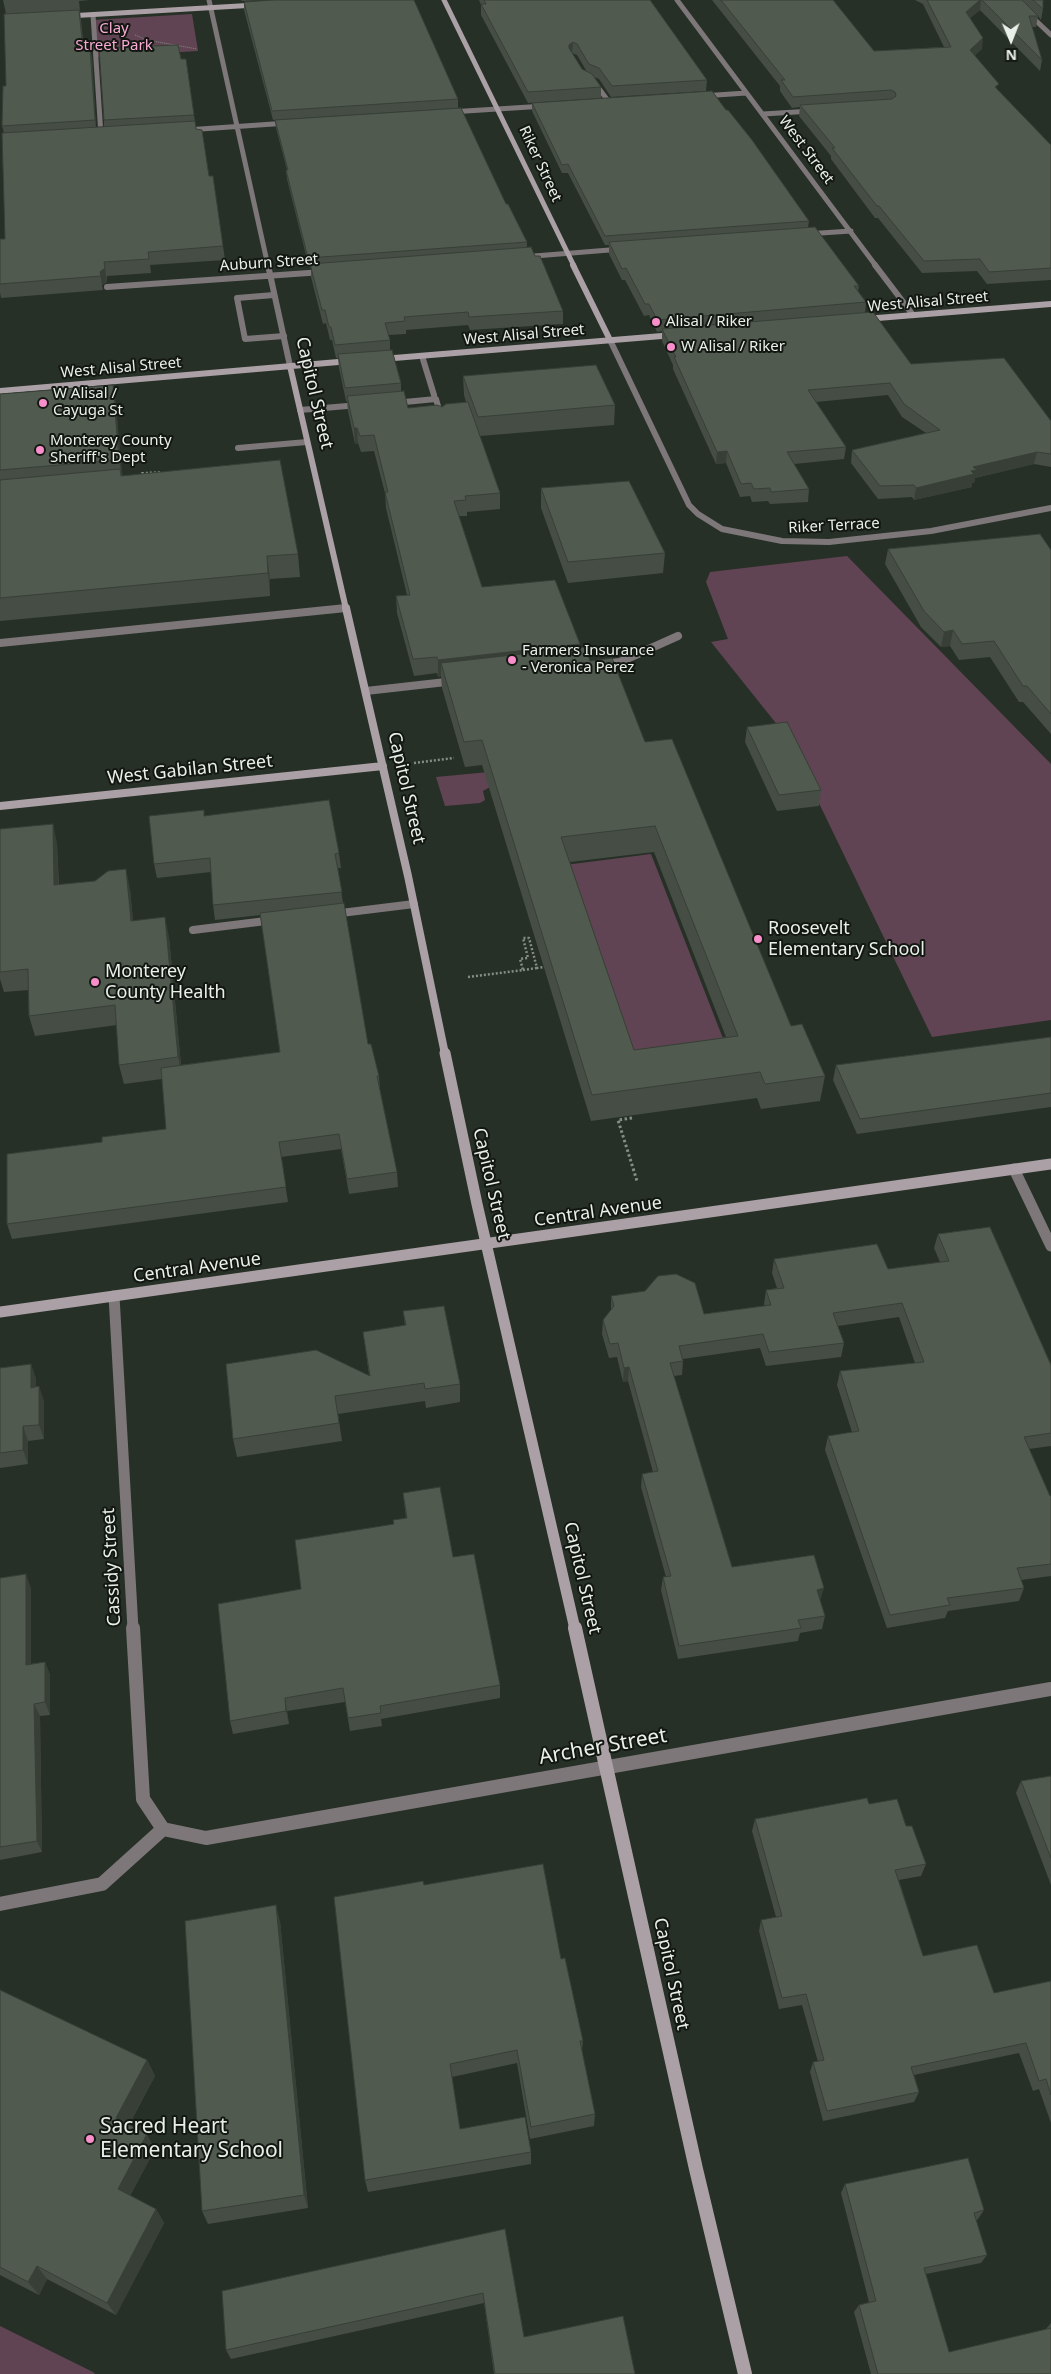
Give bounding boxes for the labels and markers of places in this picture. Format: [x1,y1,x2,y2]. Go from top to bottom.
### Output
place label: Alisal / Riker [666,313,752,331]
marker: Alisal / Riker [650,316,662,328]
place label: W Alisal / Riker [681,338,785,356]
marker: W Alisal / Riker [665,341,677,353]
place label: W Alisal / Cayuga St [53,385,123,420]
marker: W Alisal / Cayuga St [37,397,49,409]
place label: Monterey County Sheriff's Dept [50,432,172,467]
marker: Monterey County Sheriff's Dept [34,444,46,456]
place label: Farmers Insurance - Veronica Perez [522,642,654,677]
marker: Farmers Insurance - Veronica Perez [506,654,518,666]
place label: Roosevelt Elementary School [768,918,925,961]
marker: Roosevelt Elementary School [752,933,764,945]
place label: Monterey County Health [105,961,226,1004]
marker: Monterey County Health [89,976,101,988]
place label: Sacred Heart Elementary School [100,2114,283,2164]
marker: Sacred Heart Elementary School [84,2133,96,2145]

